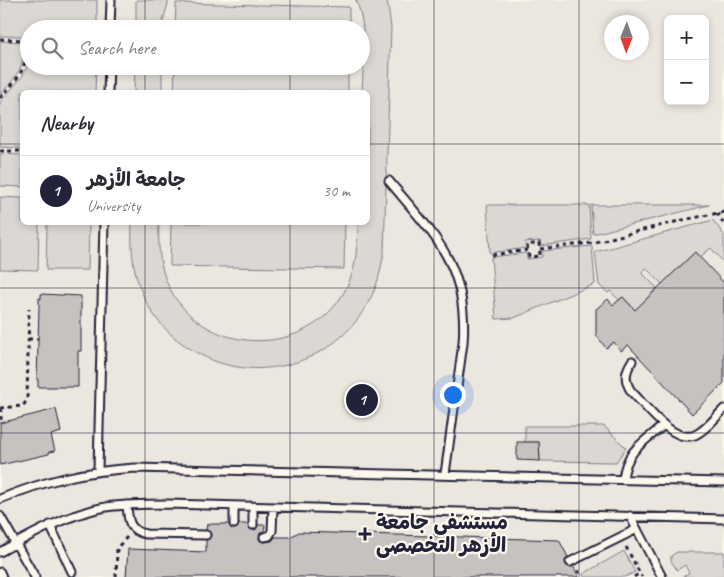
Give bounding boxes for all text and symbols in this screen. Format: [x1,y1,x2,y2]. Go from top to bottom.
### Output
north arrow [604,15,649,60]
map controls [664,15,709,105]
button: + [664,15,709,60]
search box [20,20,370,75]
icon: search [38,34,66,62]
text: Search here [78,36,155,60]
button: − [664,60,709,105]
text: Nearby [40,110,93,136]
text: جامعة الأزهر [87,168,186,192]
text: 1 [52,181,60,201]
text: 30 m [323,181,350,201]
text: University [87,196,140,216]
pin: 1 [346,381,378,419]
your location [440,382,466,408]
place label: مستشفى جامعة الأزهر التخصصى [376,510,508,558]
marker: مستشفى جامعة الأزهر التخصصى [358,527,372,541]

